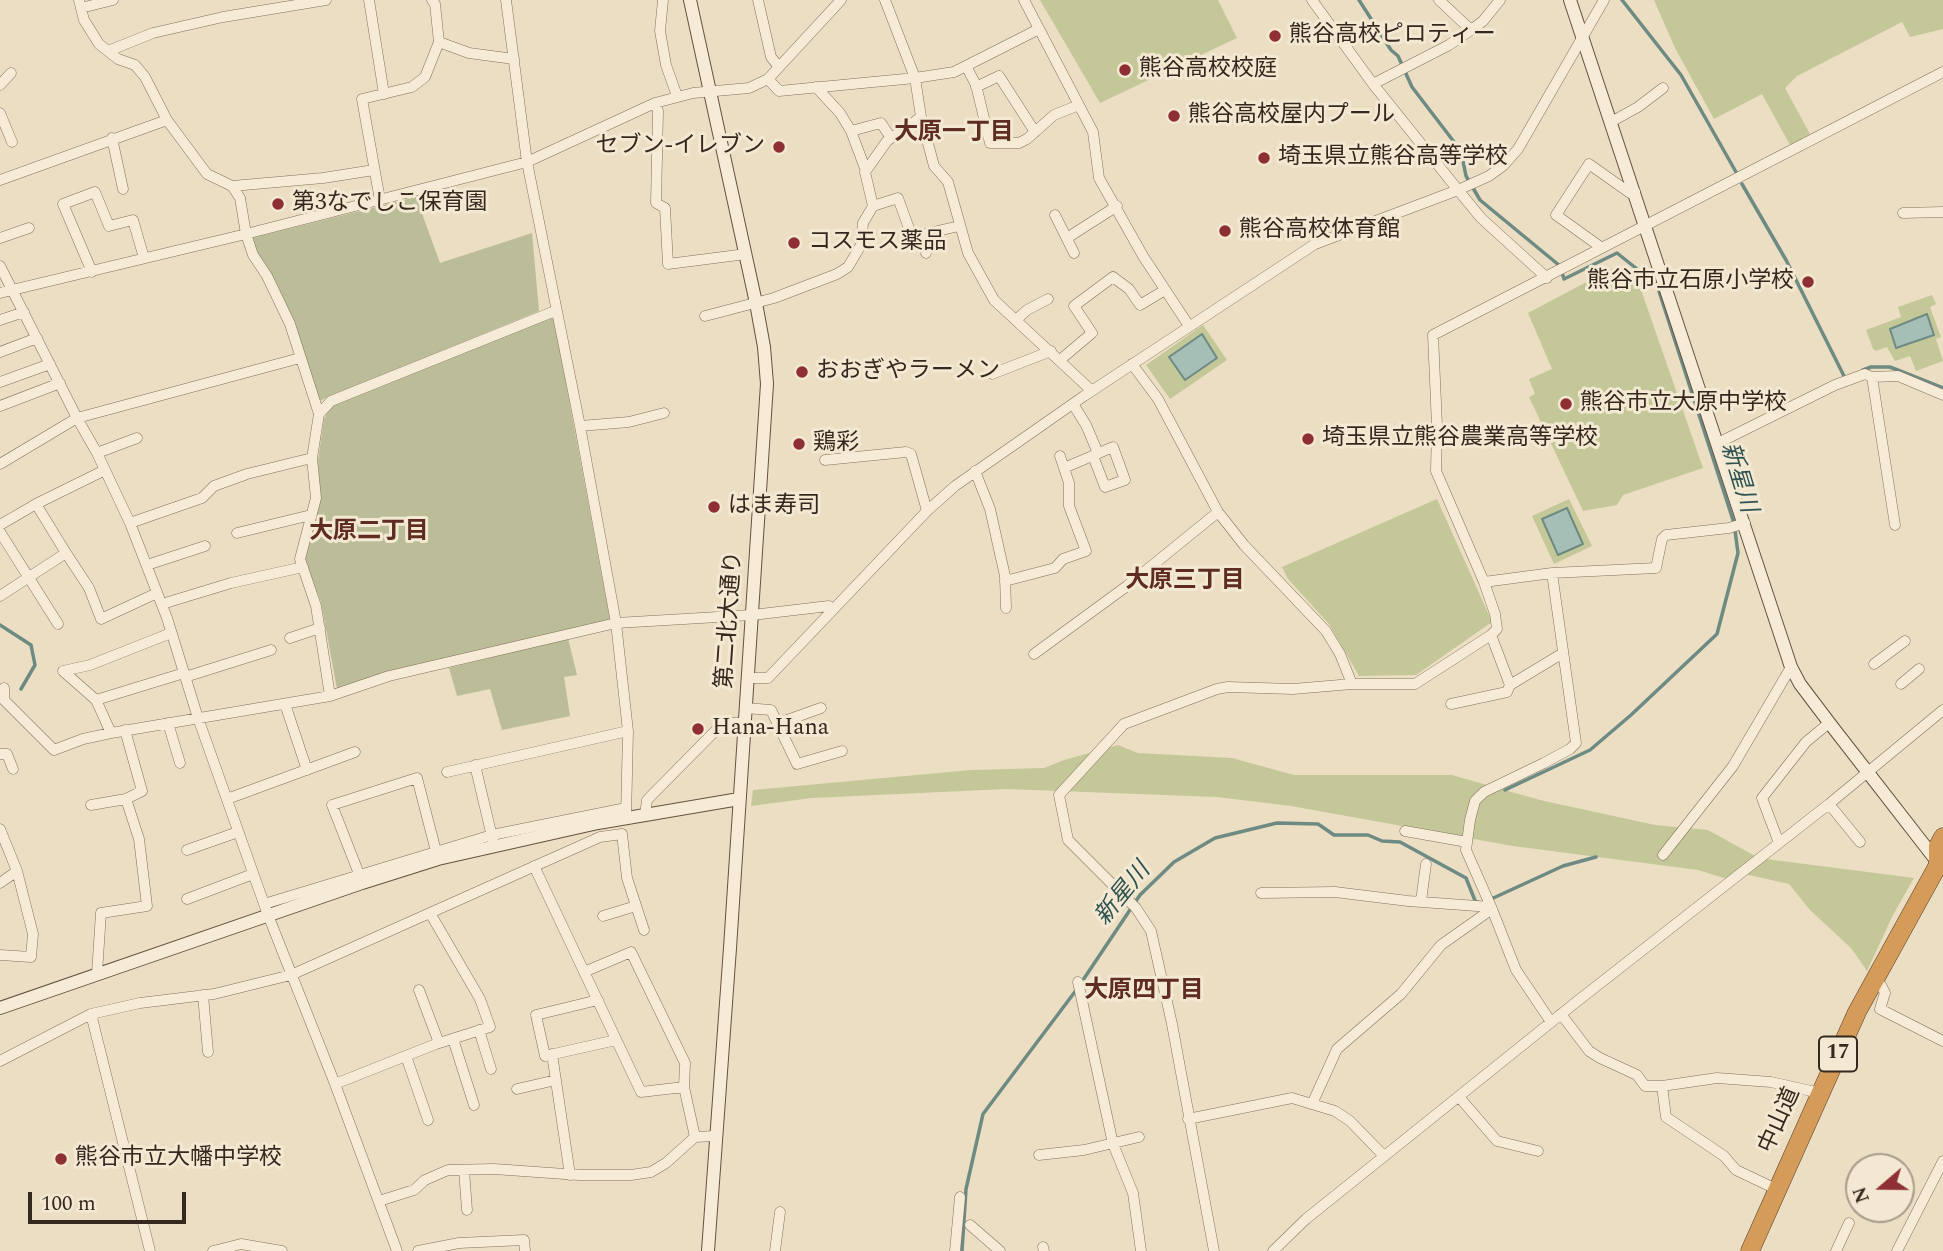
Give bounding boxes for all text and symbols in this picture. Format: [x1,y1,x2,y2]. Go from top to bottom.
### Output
place label: 熊谷高校ピロティー [1289,22,1496,50]
marker: 熊谷高校ピロティー [1267,28,1283,44]
place label: 熊谷高校校庭 [1139,56,1277,84]
marker: 熊谷高校校庭 [1117,62,1133,78]
place label: 熊谷高校屋内プール [1188,102,1395,130]
marker: 熊谷高校屋内プール [1166,108,1182,124]
district label: 大原一丁目 [894,120,1014,148]
place label: セブン-イレブン [595,133,765,161]
marker: セブン-イレブン [771,139,787,155]
place label: 埼玉県立熊谷高等学校 [1278,144,1508,172]
marker: 埼玉県立熊谷高等学校 [1256,150,1272,166]
place label: 第3なでしこ保育園 [292,190,487,218]
marker: 第3なでしこ保育園 [270,196,286,212]
place label: 熊谷高校体育館 [1239,217,1400,245]
marker: 熊谷高校体育館 [1217,223,1233,239]
place label: コスモス薬品 [808,229,946,257]
marker: コスモス薬品 [786,235,802,251]
place label: 熊谷市立石原小学校 [1587,268,1794,296]
marker: 熊谷市立石原小学校 [1800,274,1816,290]
place label: おおぎやラーメン [816,358,1000,386]
marker: おおぎやラーメン [794,364,810,380]
place label: 熊谷市立大原中学校 [1580,390,1787,418]
marker: 熊谷市立大原中学校 [1558,396,1574,412]
place label: 埼玉県立熊谷農業高等学校 [1322,425,1598,453]
place label: 鶏彩 [813,430,859,458]
marker: 埼玉県立熊谷農業高等学校 [1300,431,1316,447]
marker: 鶏彩 [791,436,807,452]
water label: 新星川 [1713,439,1761,517]
place label: はま寿司 [728,493,820,521]
marker: はま寿司 [706,499,722,515]
district label: 大原二丁目 [309,519,429,547]
street label: 第二北大通り [712,550,750,690]
district label: 大原三丁目 [1125,568,1245,596]
place label: Hana-Hana [712,715,829,743]
marker: Hana-Hana [690,721,706,737]
water label: 新星川 [1090,858,1158,932]
district label: 大原四丁目 [1084,978,1204,1006]
road number: 17 [1819,1036,1857,1072]
street label: 中山道 [1754,1084,1808,1158]
place label: 熊谷市立大幡中学校 [75,1145,282,1173]
marker: 熊谷市立大幡中学校 [53,1151,69,1167]
north arrow [1845,1153,1915,1223]
scale bar [32,1178,189,1222]
text: N [1845,1182,1878,1207]
text: 100 m [41,1188,96,1220]

